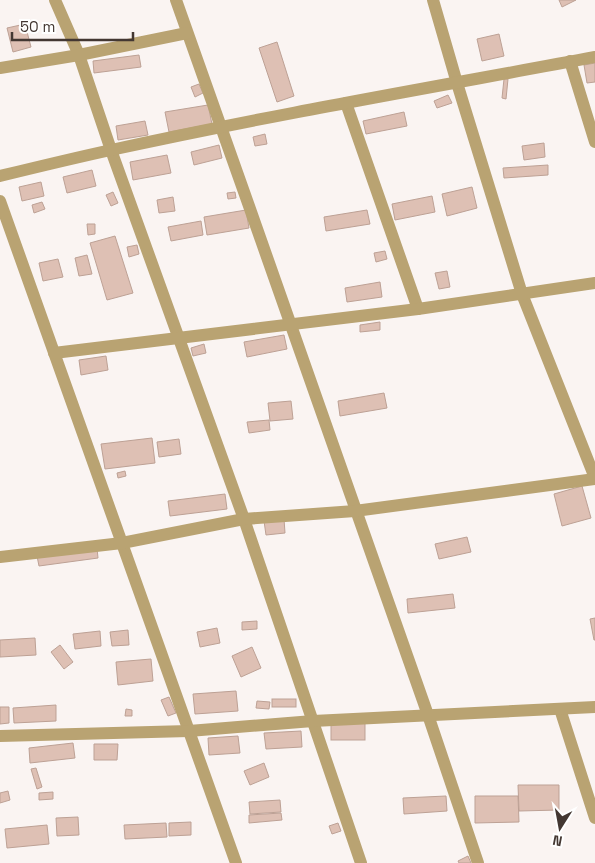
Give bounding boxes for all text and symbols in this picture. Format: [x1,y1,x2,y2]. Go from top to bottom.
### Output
scale bar [12,10,134,42]
text: 50 m [20,17,55,36]
north arrow [535,803,585,853]
text: N [551,831,564,850]

